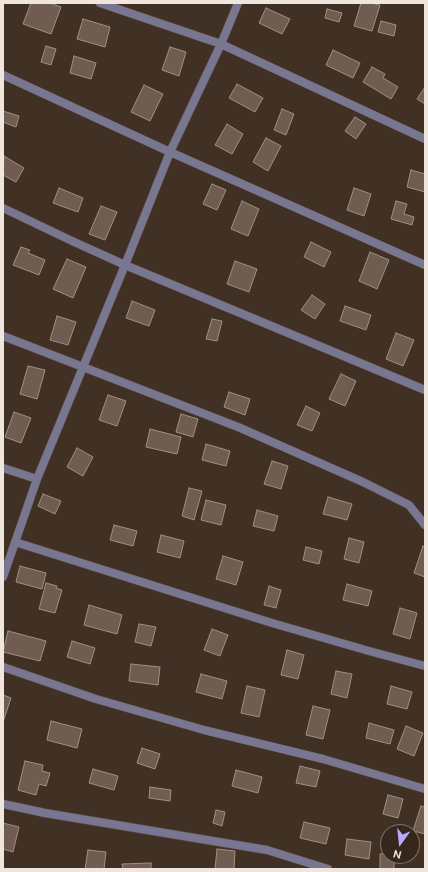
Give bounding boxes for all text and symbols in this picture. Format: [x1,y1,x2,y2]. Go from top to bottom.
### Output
north arrow [380,824,420,864]
text: N [392,848,403,861]

